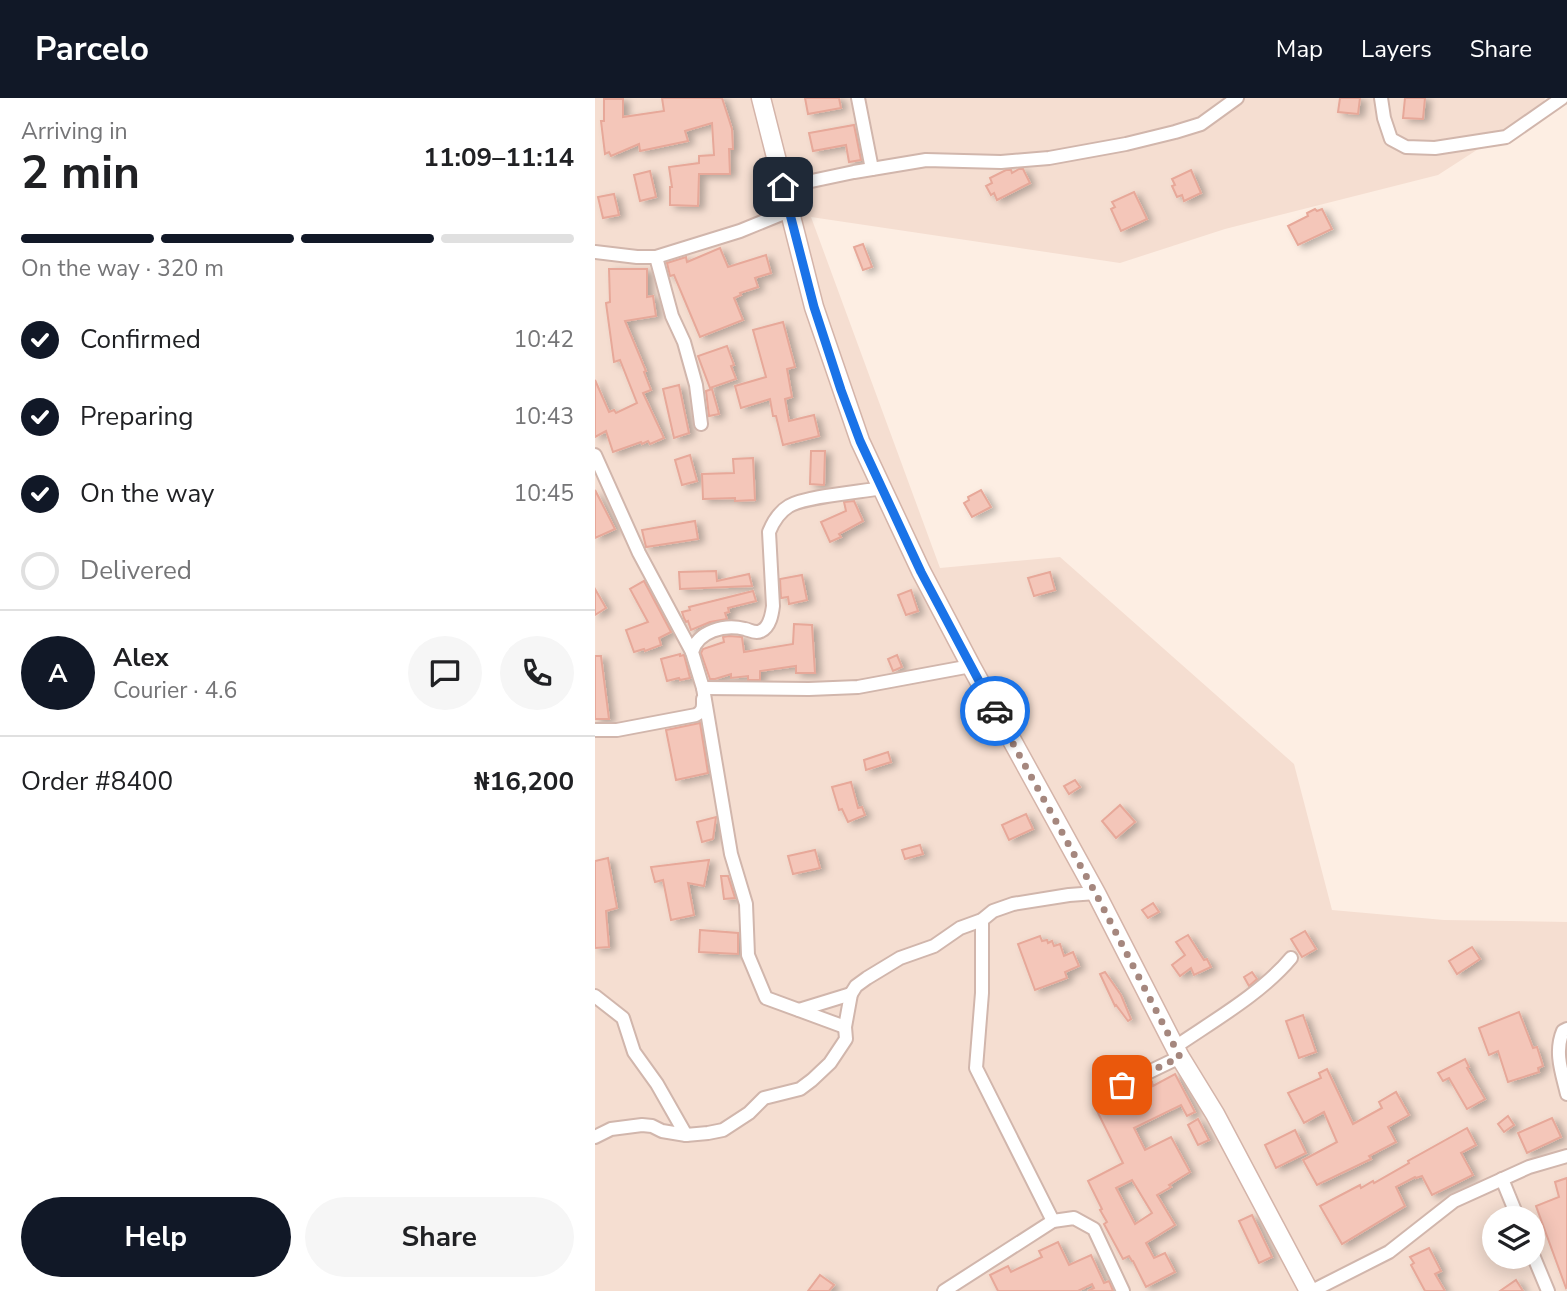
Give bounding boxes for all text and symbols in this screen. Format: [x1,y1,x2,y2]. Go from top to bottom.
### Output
text: Parcelo [35,27,149,72]
text: Map [1276,33,1323,65]
text: Layers [1361,33,1432,65]
text: Share [1470,33,1532,65]
text: Arriving in [21,116,128,147]
text: 11:09–11:14 [423,140,574,175]
text: 2 min [21,141,140,204]
pin [753,157,813,217]
icon: home [764,168,802,206]
text: On the way · 320 m [21,253,224,284]
icon: check [21,321,59,359]
text: Confirmed [80,322,201,357]
text: 10:42 [514,324,574,355]
icon: check [21,398,59,436]
text: Preparing [80,399,193,434]
text: 10:43 [514,401,574,432]
icon: check [21,475,59,513]
text: On the way [80,476,214,511]
text: 10:45 [514,478,574,509]
text: Delivered [80,553,192,588]
button: chat [408,636,482,710]
button: phone [500,636,574,710]
text: Alex [113,640,169,675]
text: A [48,656,68,691]
text: Courier · 4.6 [113,675,237,706]
courier [960,676,1030,746]
icon: car [976,692,1014,730]
text: Order #8400 [21,764,173,799]
text: ₦16,200 [474,764,574,799]
pin [1092,1055,1152,1115]
icon: bag [1103,1066,1141,1104]
button: Help [21,1197,291,1277]
button: Share [305,1197,574,1277]
map controls [1482,1206,1545,1269]
button: layers [1482,1206,1545,1269]

